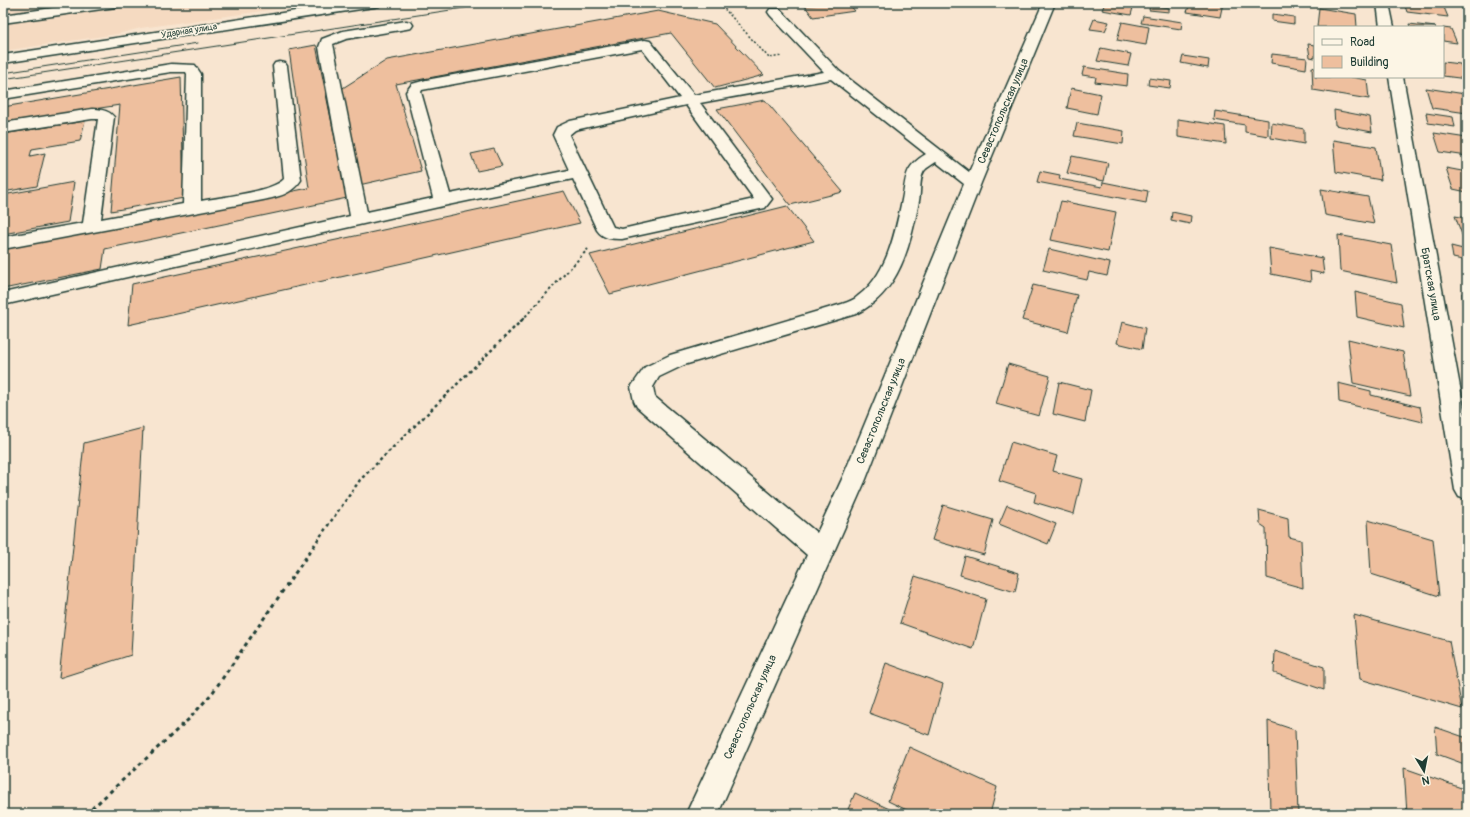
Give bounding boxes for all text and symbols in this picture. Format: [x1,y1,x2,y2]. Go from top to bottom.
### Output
street label: Ударная улица [160,21,218,41]
legend [1314,26,1444,78]
text: Road [1350,35,1375,50]
text: Building [1350,55,1389,70]
street label: Севастопольская улица [975,56,1031,166]
street label: Братская улица [1418,247,1444,321]
street label: Севастопольская улица [854,356,908,466]
street label: Севастопольская улица [721,653,779,761]
north arrow [1404,751,1444,791]
text: N [1420,773,1430,788]

